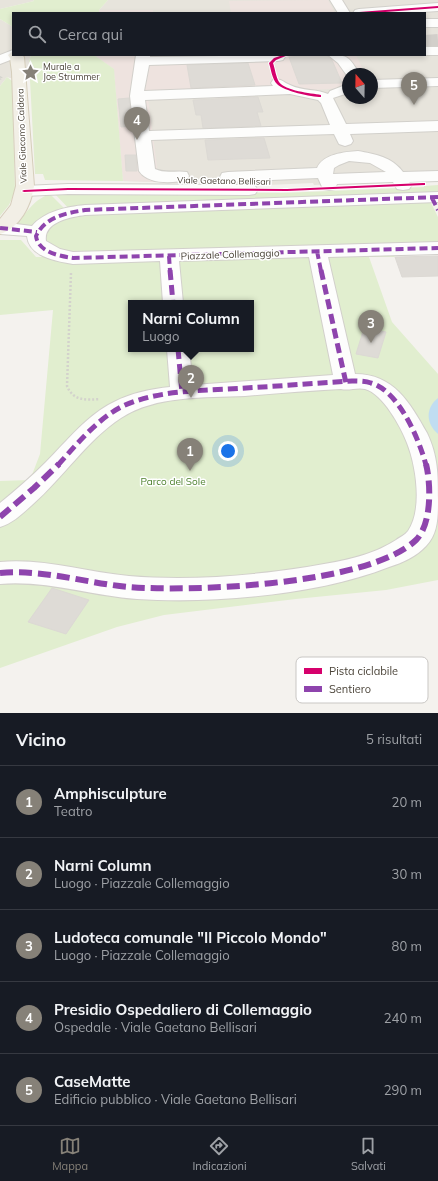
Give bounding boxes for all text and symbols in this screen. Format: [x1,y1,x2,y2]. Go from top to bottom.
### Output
search box [12,12,426,56]
icon: search [26,23,48,45]
text: Cerca qui [58,25,123,44]
place label: Murale a Joe Strummer [43,61,100,82]
place icon: Murale a Joe Strummer [20,62,40,82]
north arrow [342,68,378,104]
pin: 5 [401,72,427,105]
street label: Viale Giacomo Caldora [14,88,29,184]
pin: 4 [124,107,150,140]
street label: Viale Gaetano Bellisari [177,174,271,187]
street label: Piazzale Collemaggio [180,246,280,263]
popup [128,300,254,352]
text: Narni Column [142,309,240,328]
pin: 3 [358,310,384,343]
text: Luogo [142,328,179,344]
pin: 2 [178,365,204,398]
pin: 1 [177,438,203,471]
your location [218,441,238,461]
park label: Parco del Sole [140,475,206,488]
legend [296,657,428,703]
text: Pista ciclabile [329,664,398,678]
text: Sentiero [329,682,371,696]
text: Vicino [16,729,66,750]
text: 5 risultati [366,731,422,747]
text: Amphisculpture [54,784,167,803]
text: 1 [25,794,33,810]
text: 20 m [392,794,422,810]
text: Teatro [54,803,92,819]
text: Narni Column [54,856,152,875]
text: 2 [25,866,33,882]
text: 30 m [392,866,422,882]
text: Luogo · Piazzale Collemaggio [54,875,230,891]
text: Ludoteca comunale "Il Piccolo Mondo" [54,928,327,947]
text: 3 [25,938,33,954]
text: 80 m [392,938,422,954]
text: Luogo · Piazzale Collemaggio [54,947,230,963]
text: Presidio Ospedaliero di Collemaggio [54,1000,312,1019]
text: 4 [25,1010,33,1026]
text: 240 m [384,1010,422,1026]
text: Ospedale · Viale Gaetano Bellisari [54,1019,257,1035]
text: CaseMatte [54,1072,131,1091]
text: 5 [25,1082,33,1098]
text: 290 m [384,1082,422,1098]
text: Edificio pubblico · Viale Gaetano Bellisari [54,1091,297,1107]
tab: Mappa [52,1135,88,1173]
tab: Indicazioni [192,1135,247,1173]
tab: Salvati [351,1135,386,1173]

